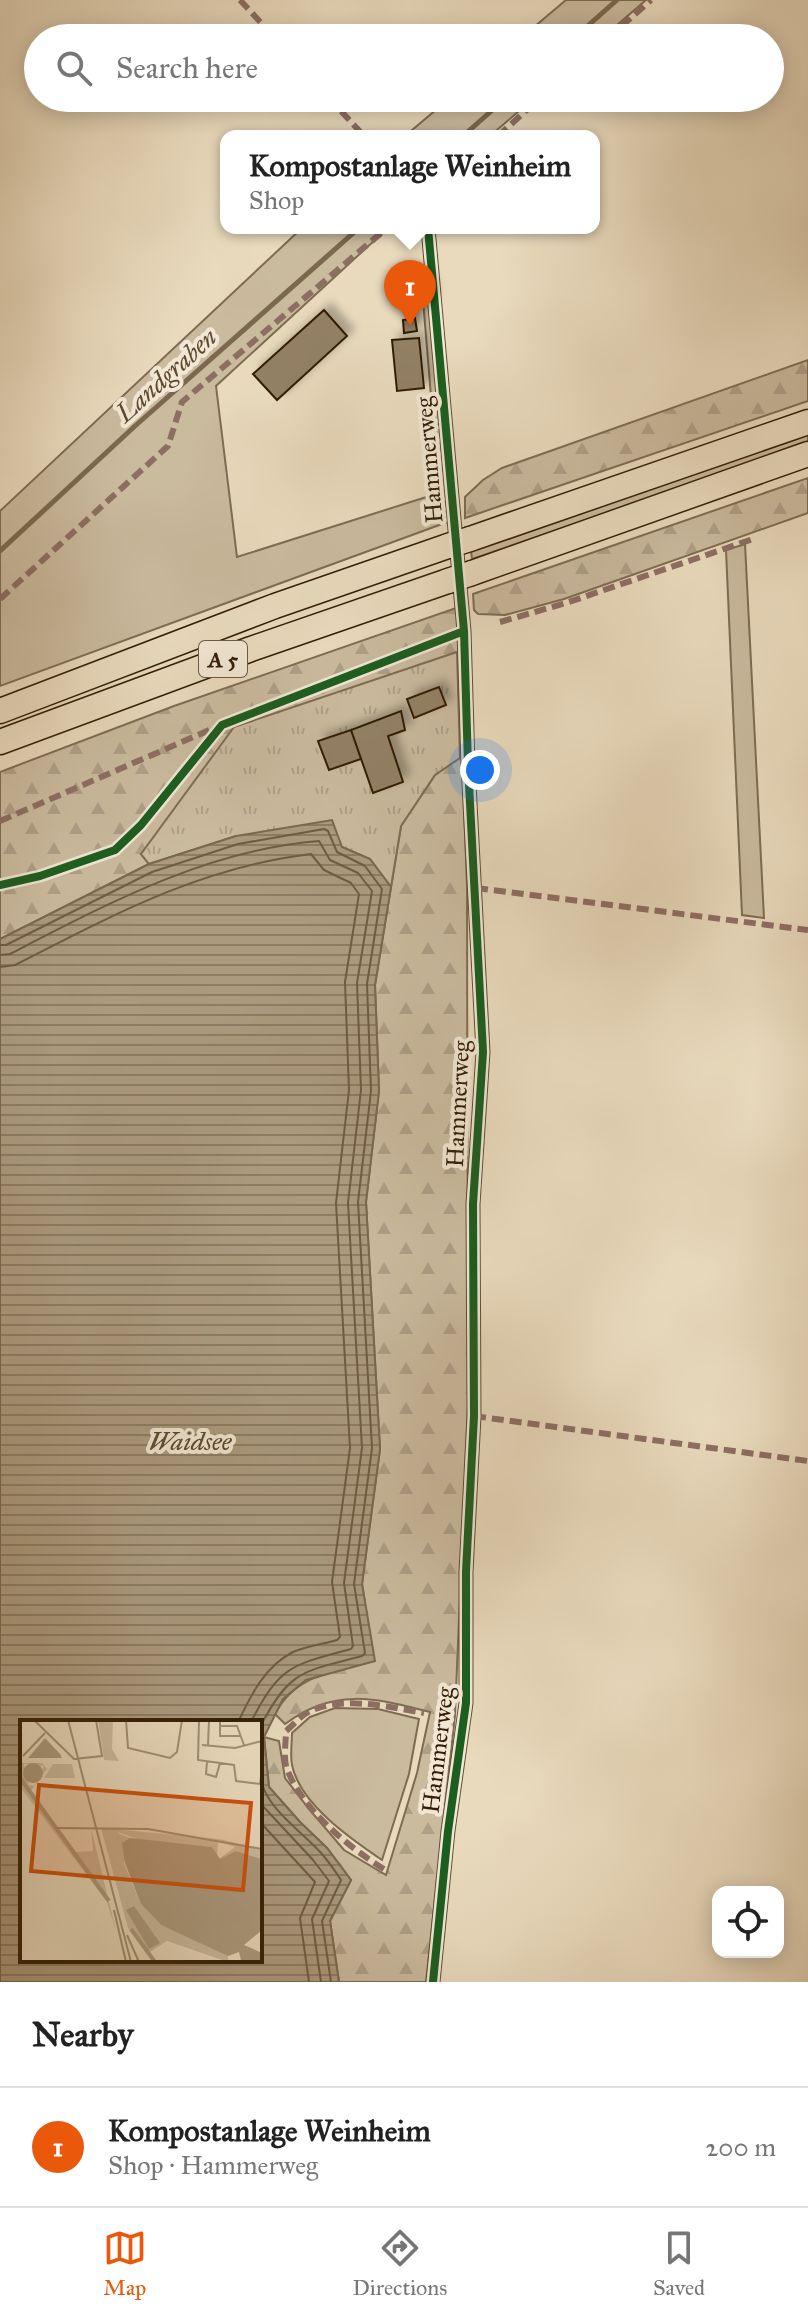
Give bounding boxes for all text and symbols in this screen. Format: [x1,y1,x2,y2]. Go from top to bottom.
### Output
search box [24,24,784,112]
icon: search [52,46,96,90]
text: Search here [116,50,258,86]
popup [220,130,600,234]
text: Kompostanlage Weinheim [249,148,571,184]
text: Shop [249,184,304,216]
pin: 1 [384,260,436,326]
water label: Landgraben [108,321,224,430]
street label: Hammerweg [408,395,449,525]
road number: A 5 [199,641,247,677]
your location [460,750,500,790]
street label: Hammerweg [440,1039,476,1168]
water label: Waidsee [149,1425,233,1457]
street label: Hammerweg [415,1684,461,1815]
inset map [20,1720,262,1962]
map controls [712,1886,784,1958]
button: locate [712,1886,784,1958]
text: Nearby [32,2014,134,2055]
text: Kompostanlage Weinheim [108,2113,431,2149]
text: 1 [53,2131,63,2163]
text: 200 m [705,2131,776,2163]
text: Shop · Hammerweg [108,2149,318,2181]
tab: Map [103,2226,147,2301]
tab: Directions [352,2226,447,2301]
tab: Saved [653,2226,705,2301]

